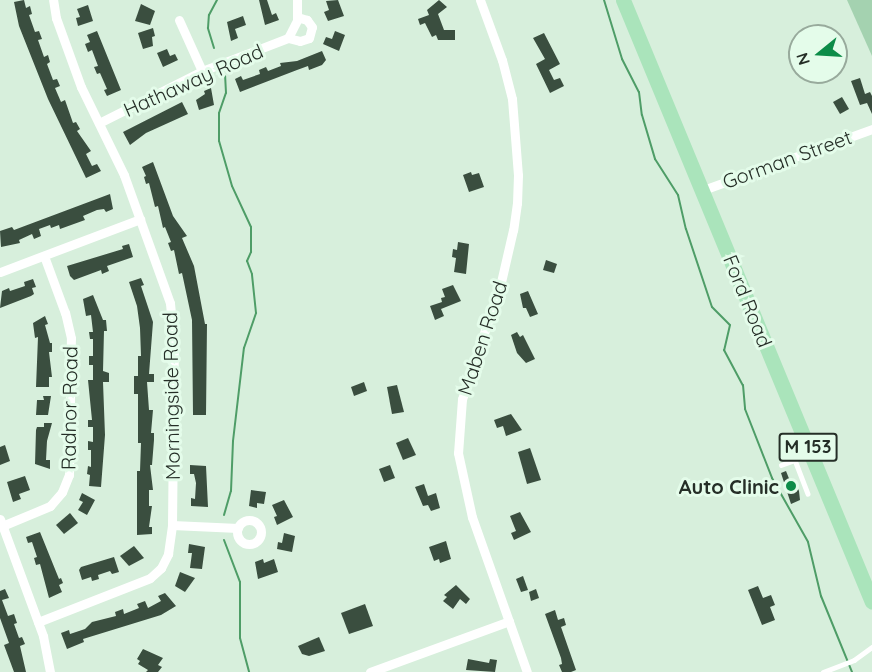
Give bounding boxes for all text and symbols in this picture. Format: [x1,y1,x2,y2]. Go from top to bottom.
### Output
north arrow [788,24,848,84]
street label: Hathaway Road [119,38,267,122]
text: N [791,50,814,68]
street label: Gorman Street [719,125,855,193]
street label: Ford Road [719,251,777,351]
street label: Maben Road [452,278,512,398]
street label: Morningside Road [158,312,184,480]
street label: Radnor Road [56,346,82,470]
road number: M 153 [778,432,838,462]
place label: Auto Clinic [679,474,779,498]
marker: Auto Clinic [784,479,798,493]

